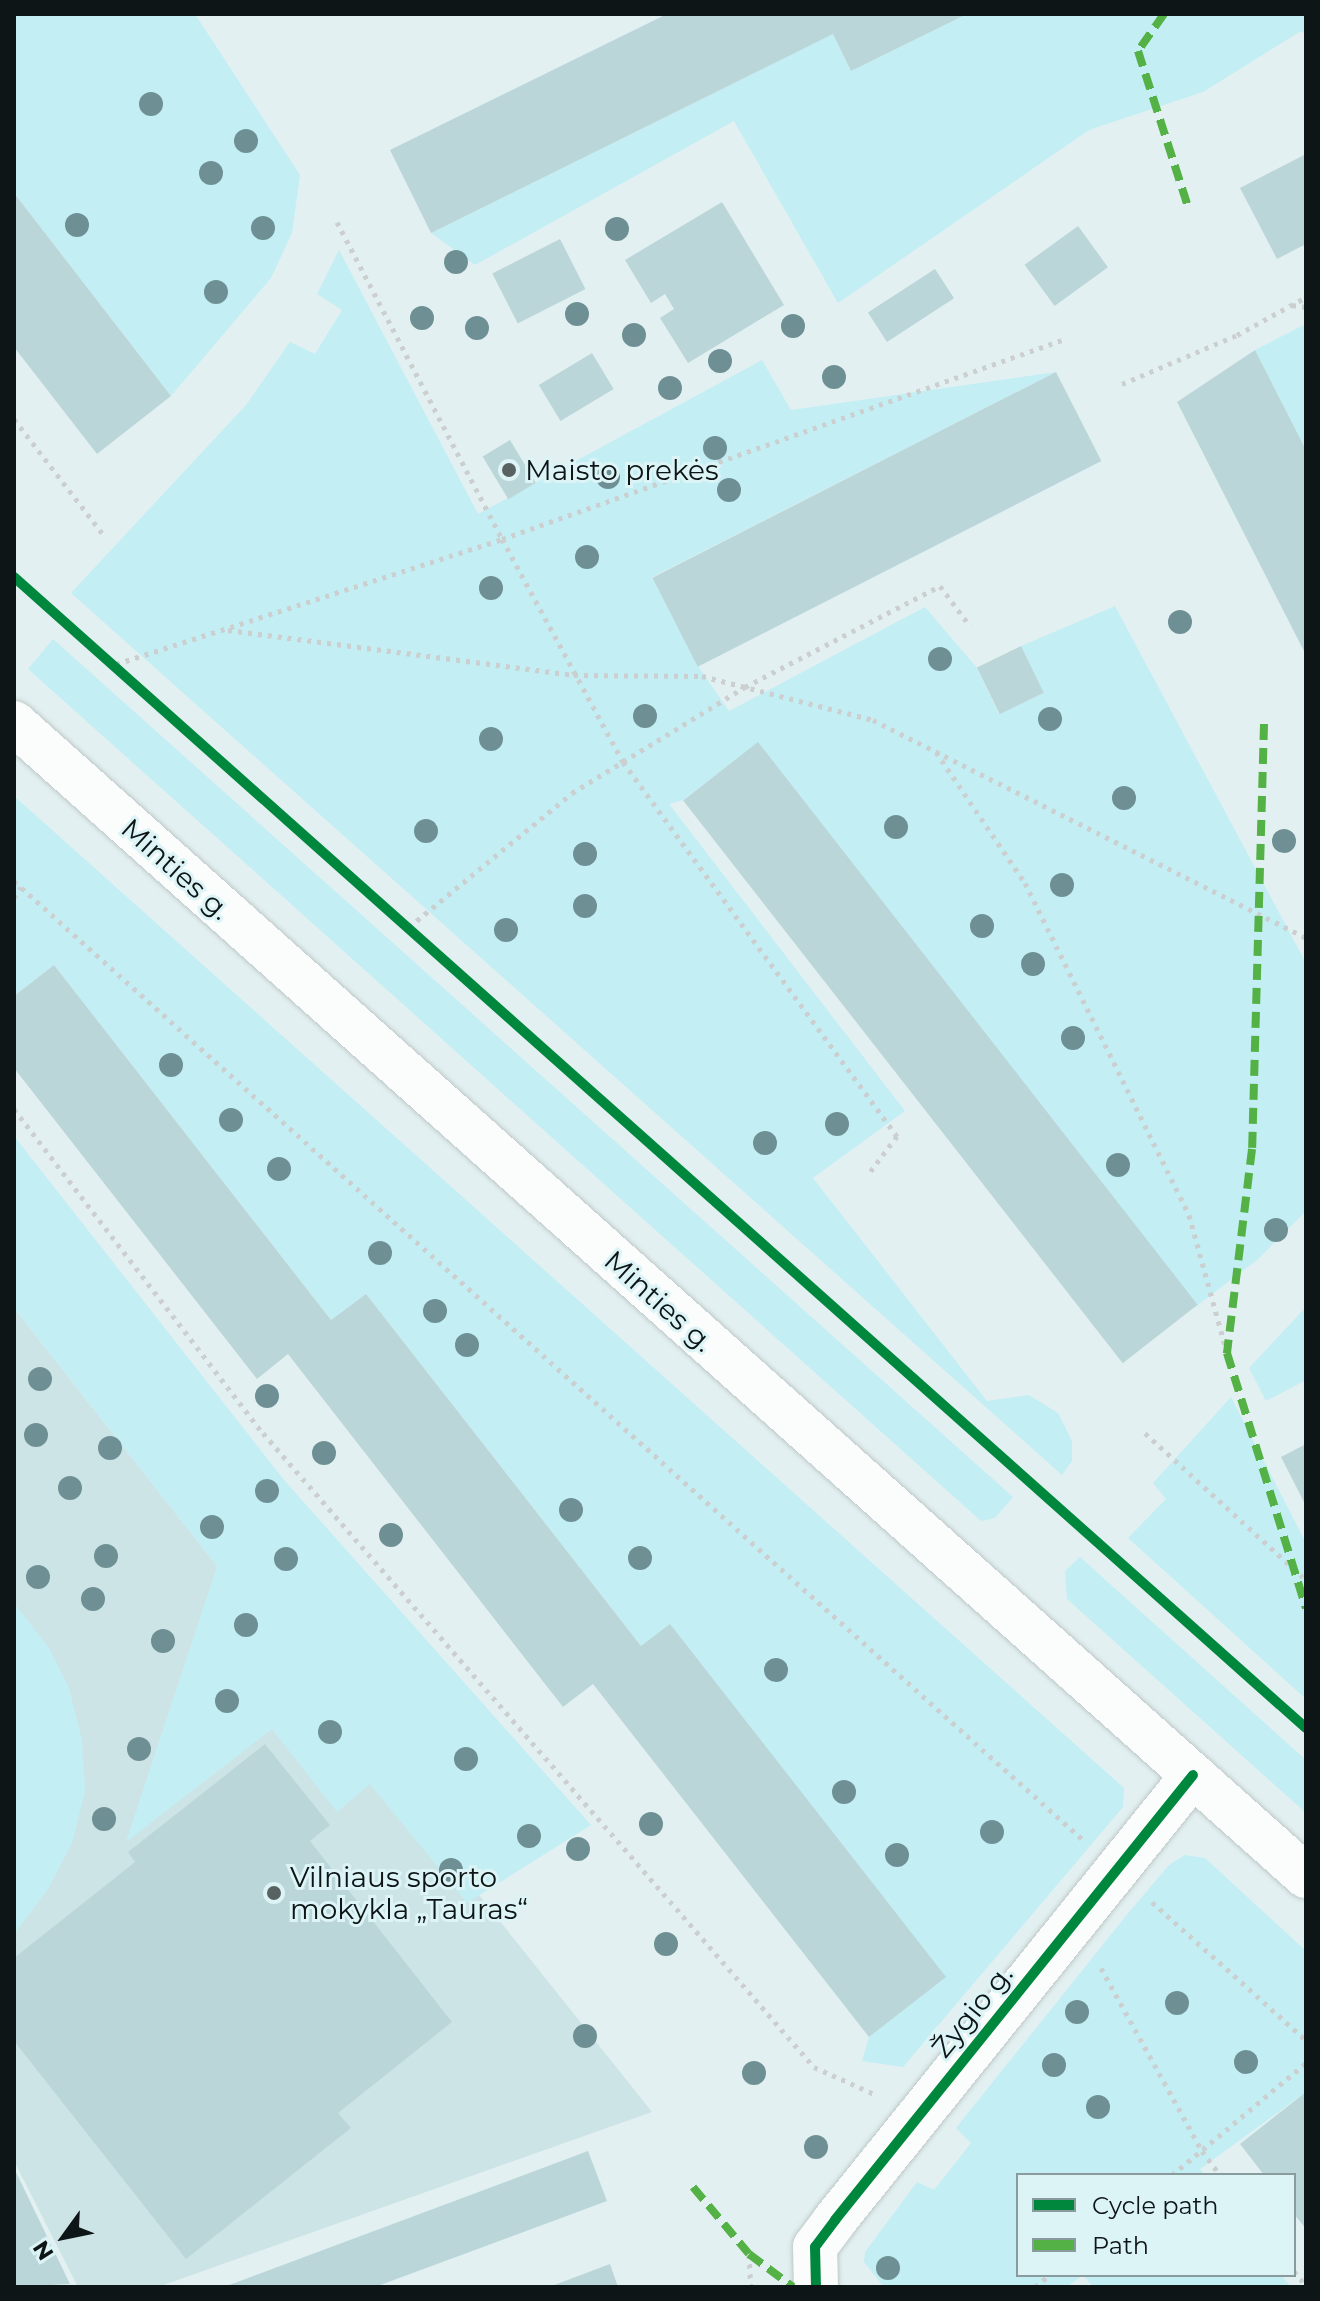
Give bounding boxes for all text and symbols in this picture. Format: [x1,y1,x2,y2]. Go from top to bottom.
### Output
place label: Maisto prekės [525,453,719,487]
marker: Maisto prekės [500,461,518,479]
street label: Minties g. [115,811,237,927]
street label: Minties g. [598,1243,720,1359]
place label: Vilniaus sporto mokykla „Tauras“ [290,1860,528,1926]
marker: Vilniaus sporto mokykla „Tauras“ [265,1884,283,1902]
street label: Žygio g. [924,1958,1020,2064]
legend [1016,2173,1296,2277]
text: Cycle path [1092,2191,1219,2220]
north arrow [24,2197,104,2277]
text: Path [1092,2231,1149,2260]
text: N [27,2236,60,2265]

